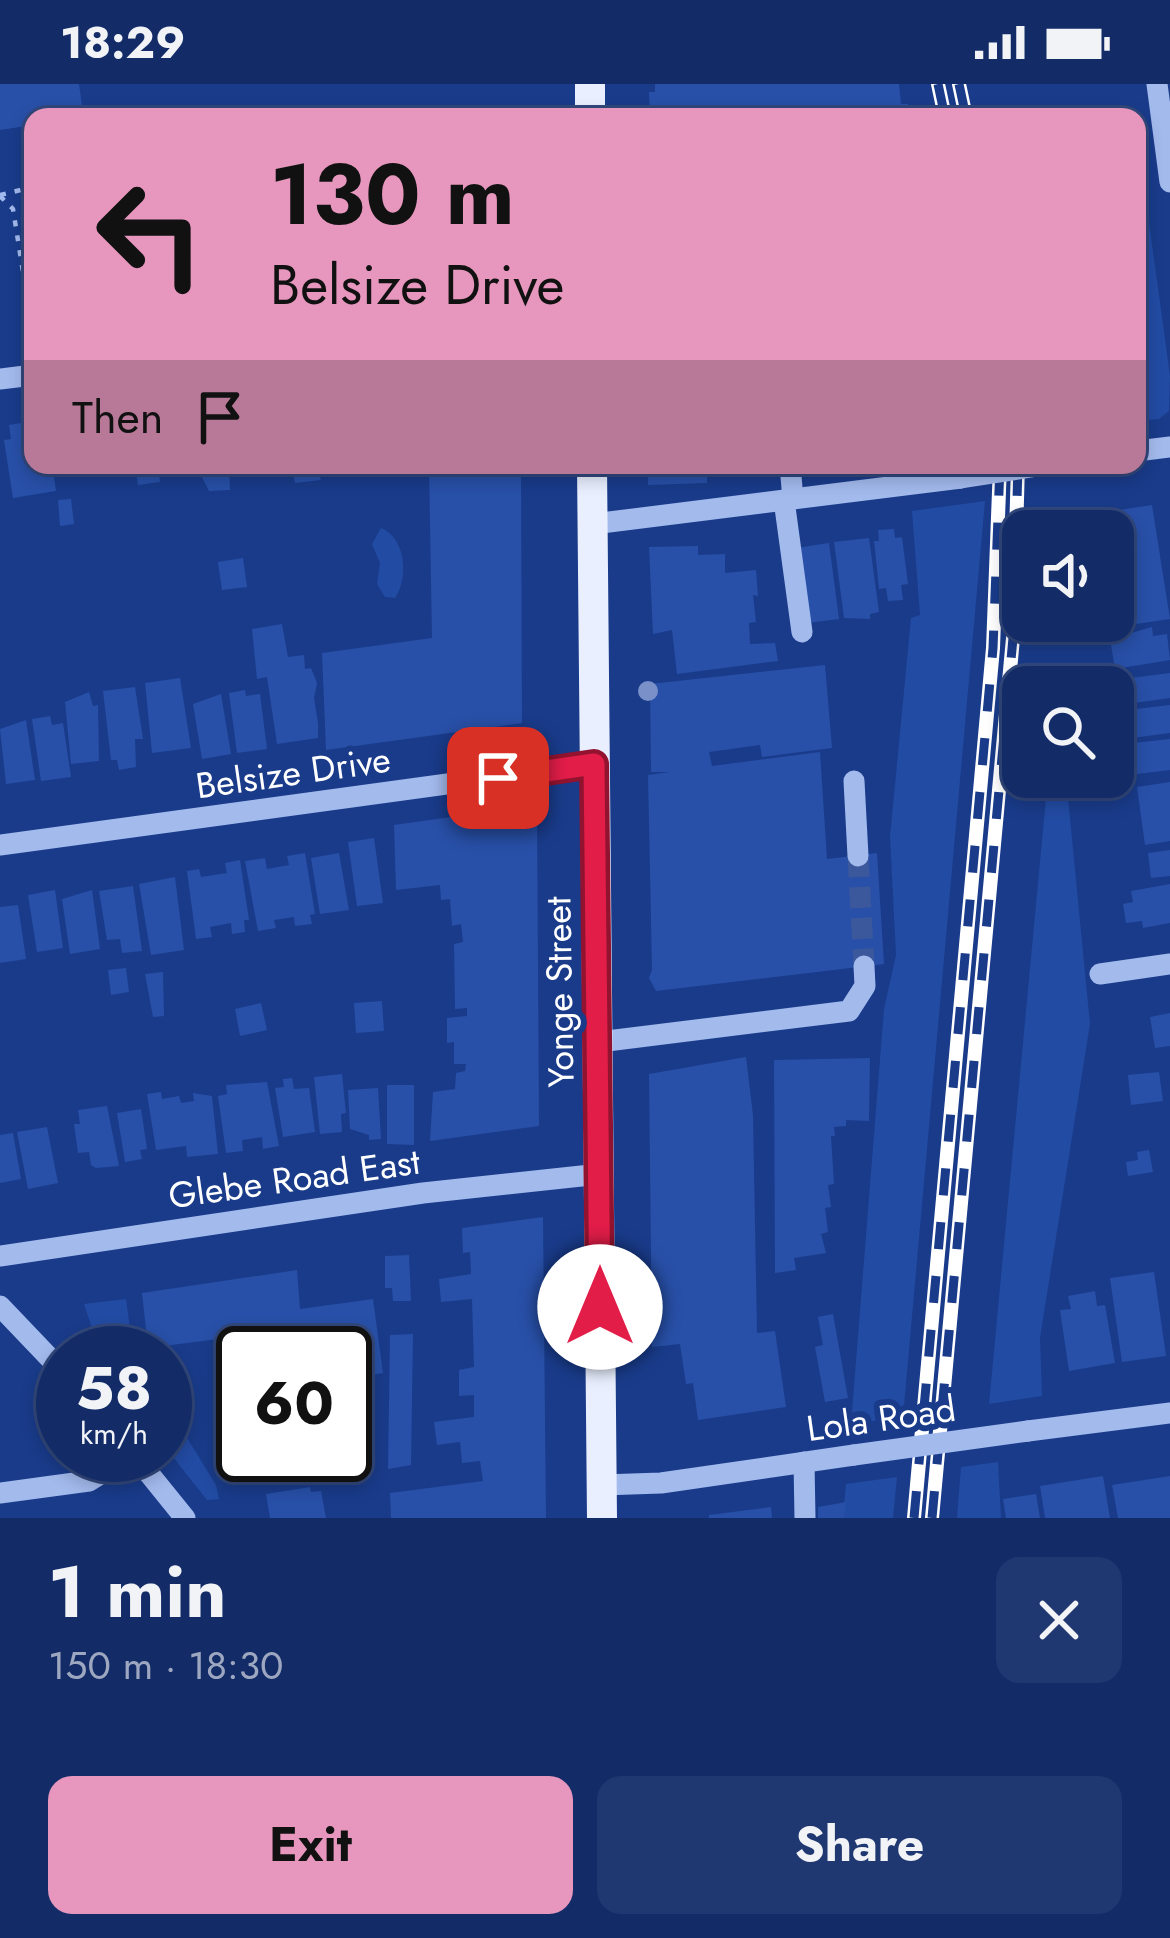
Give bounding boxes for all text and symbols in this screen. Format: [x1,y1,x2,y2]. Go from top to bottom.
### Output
text: 18:29 [60,10,185,75]
text: 130 m [270,134,515,256]
icon: left [72,156,228,312]
text: Belsize Drive [270,246,564,324]
icon: arrive [187,384,253,450]
text: Then [72,385,163,450]
map controls [1002,510,1134,798]
button: sound [1002,510,1134,642]
button: search [1002,666,1134,798]
pin [447,727,549,829]
street label: Belsize Drive [192,733,394,811]
icon: arrive [465,745,531,811]
street label: Yonge Street [531,896,587,1088]
street label: Glebe Road East [165,1135,423,1221]
position arrow [537,1244,663,1370]
speed limit sign: 60 [216,1326,372,1482]
text: 58 [76,1345,152,1432]
street label: Lola Road [803,1382,959,1454]
text: km/h [80,1412,148,1455]
text: 1 min [48,1540,227,1644]
button: close [996,1557,1122,1683]
text: 150 m · 18:30 [48,1637,283,1694]
button: Exit [48,1776,573,1914]
button: Share [597,1776,1122,1914]

